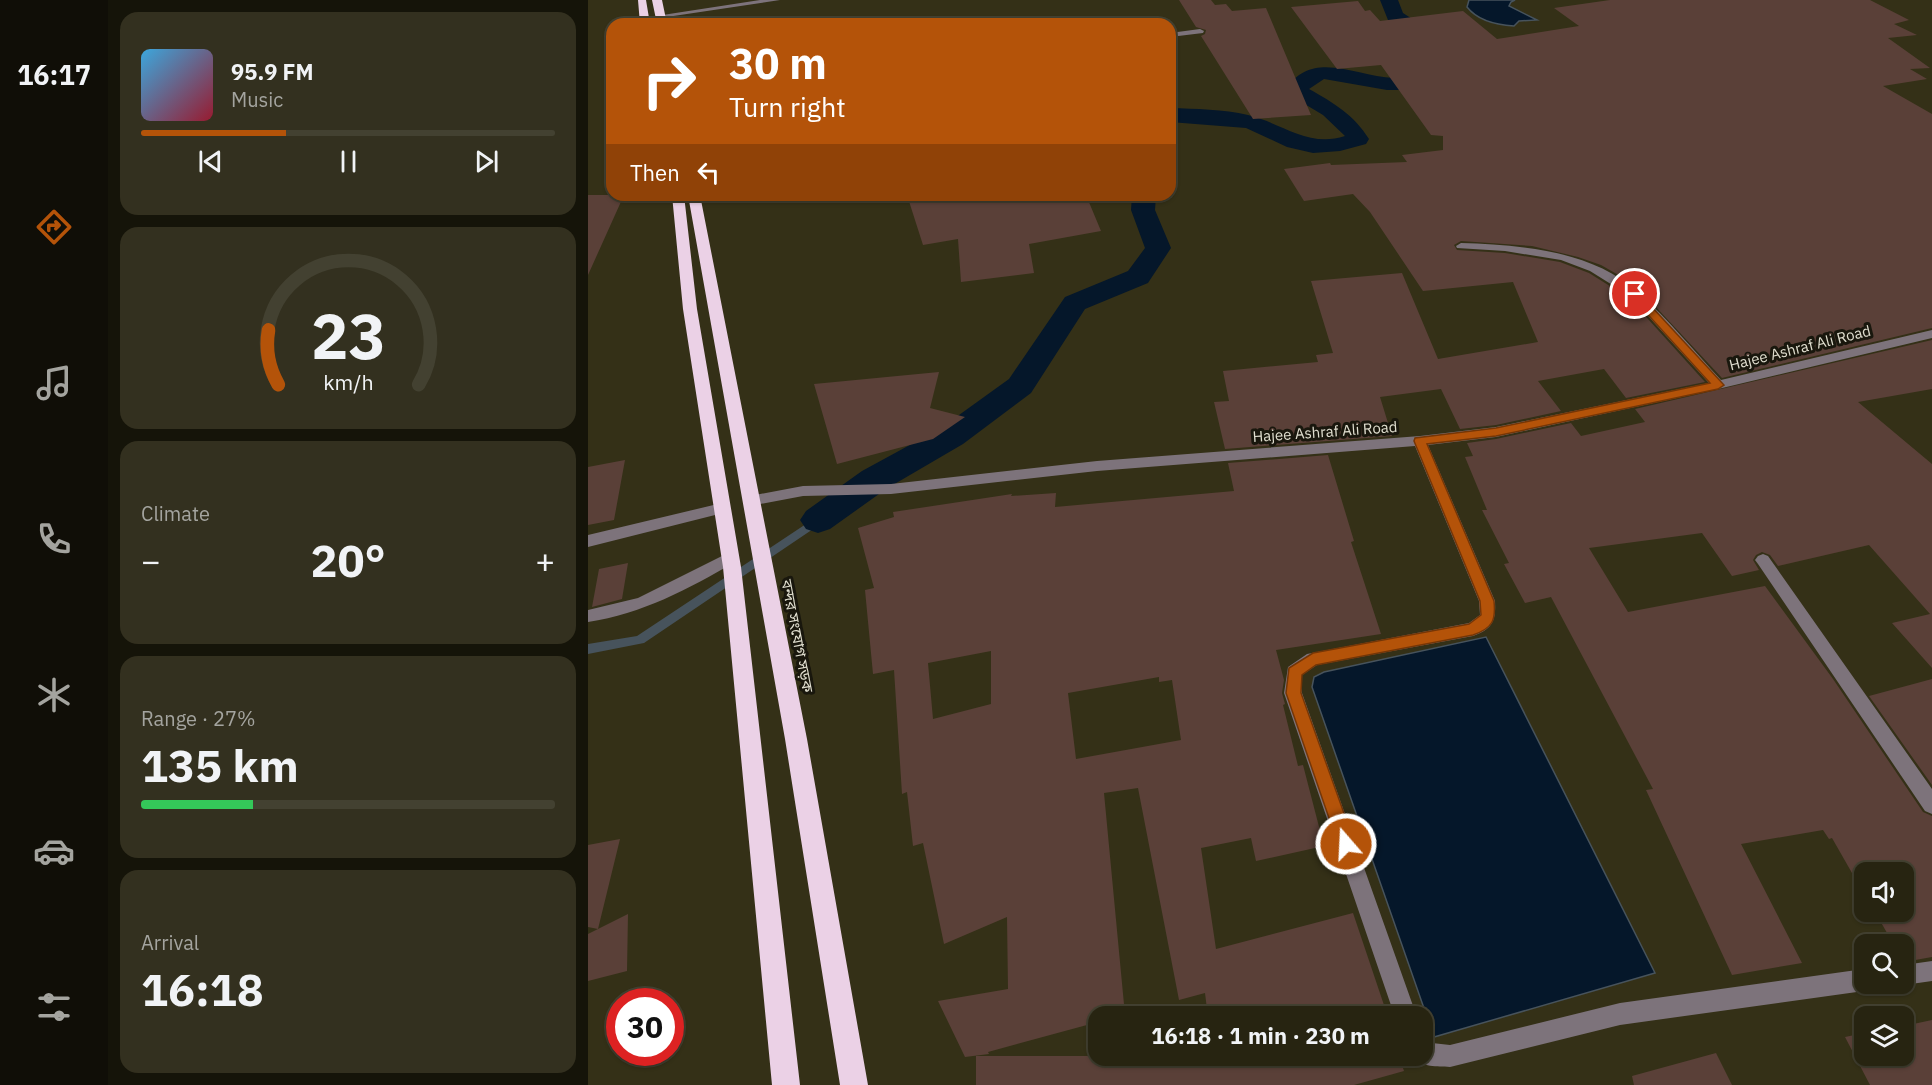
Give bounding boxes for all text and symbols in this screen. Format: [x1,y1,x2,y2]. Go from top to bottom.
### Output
text: 30 m [729,36,827,91]
icon: right [630,42,708,120]
text: 16:17 [17,57,91,92]
text: 95.9 FM [231,57,314,86]
text: Music [231,86,283,113]
text: Turn right [729,89,846,124]
icon: previous [194,145,227,178]
icon: pause [332,145,365,178]
icon: next [470,145,503,178]
icon: left [692,156,725,189]
text: Then [630,158,680,187]
icon: directions [33,206,75,248]
pin [1609,268,1660,319]
icon: arrive [1618,277,1651,310]
text: 23 [311,295,385,376]
street label: Hajee Ashraf Ali Road [1727,321,1873,374]
icon: music [33,362,75,404]
text: km/h [323,368,373,396]
street label: Hajee Ashraf Ali Road [1252,417,1398,446]
text: Climate [141,500,210,527]
icon: phone [33,518,75,560]
text: 20° [310,531,386,589]
text: − [141,539,161,582]
text: + [535,539,555,582]
street label: বন্দর সংযোগ সড়ক [777,577,818,695]
icon: climate [33,674,75,716]
text: Range · 27% [141,705,256,732]
text: 135 km [141,736,299,794]
position arrow [1314,812,1378,876]
icon: car [33,830,75,872]
map controls [1854,862,1914,1066]
button: sound [1854,862,1914,922]
text: Arrival [141,929,199,956]
button: search [1854,934,1914,994]
text: 16:18 [141,960,264,1018]
icon: filters [33,986,75,1028]
speed limit sign: 30 [606,988,684,1066]
button: layers [1854,1006,1914,1066]
text: 16:18 · 1 min · 230 m [1151,1021,1370,1050]

